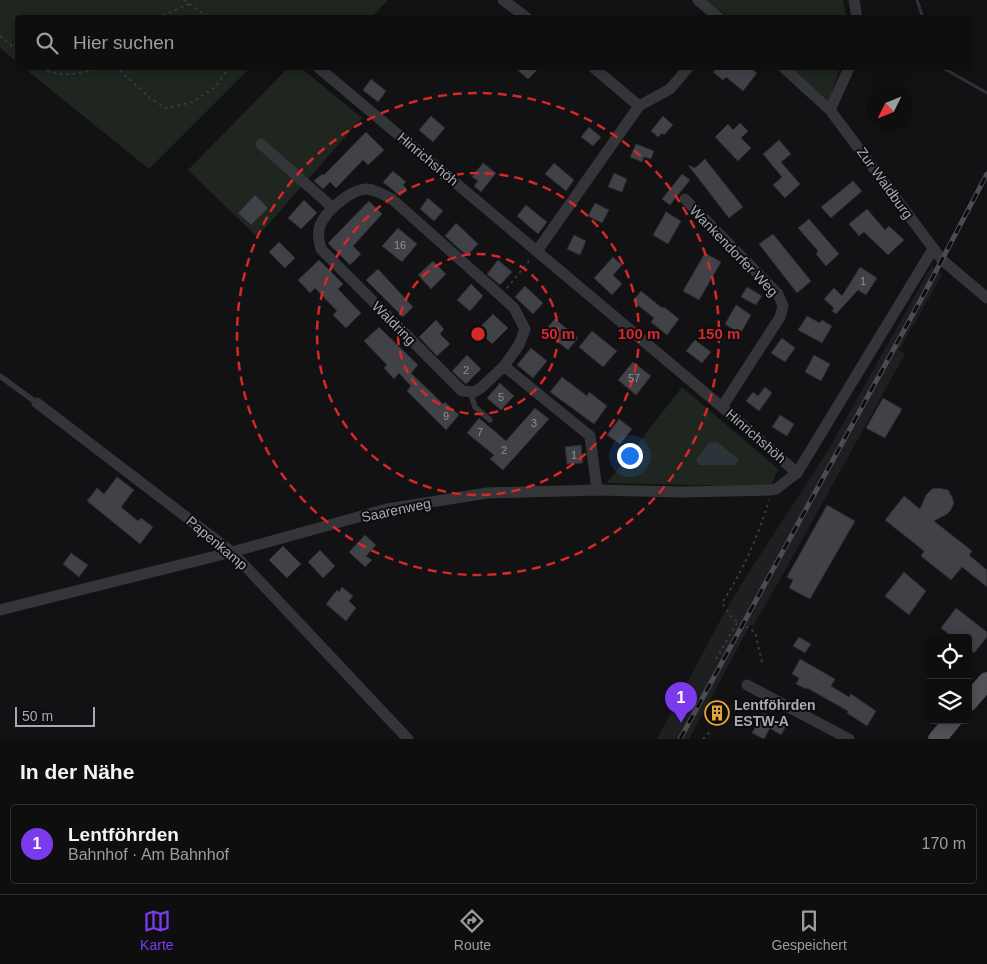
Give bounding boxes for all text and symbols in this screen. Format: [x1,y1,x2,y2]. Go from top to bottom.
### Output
search box [15,15,972,70]
icon: search [33,29,61,57]
text: Hier suchen [73,32,174,53]
north arrow [867,85,912,130]
street label: Hinrichshöh [395,129,461,189]
street label: Zur Waldburg [854,144,916,222]
street label: Wankendorfer Weg [687,202,781,300]
house number: 16 [394,239,406,251]
house number: 1 [860,275,866,287]
street label: Waldring [369,298,419,348]
centre of rings [469,325,487,343]
text: 50 m [541,325,575,342]
text: 100 m [618,325,660,342]
text: 150 m [698,325,740,342]
house number: 2 [463,364,469,376]
house number: 57 [628,372,640,384]
house number: 5 [498,391,504,403]
street label: Hinrichshöh [723,406,789,466]
house number: 9 [443,410,449,422]
house number: 3 [531,417,537,429]
house number: 7 [477,426,483,438]
your location [617,443,643,469]
house number: 2 [501,444,507,456]
house number: 1 [571,449,577,461]
street label: Saarenweg [360,495,432,525]
street label: Papenkamp [183,513,251,573]
map controls [927,634,972,724]
button: locate [927,634,972,679]
button: layers [927,679,972,724]
pin: 1 [665,682,697,723]
place label: Lentföhrden ESTW-A [734,697,816,729]
building icon: Lentföhrden ESTW-A [704,700,730,726]
scale bar [15,704,95,727]
text: 50 m [22,708,53,724]
text: In der Nähe [20,760,134,783]
text: Lentföhrden [68,824,179,845]
text: 1 [33,835,41,852]
text: 170 m [922,835,966,852]
text: Bahnhof · Am Bahnhof [68,846,229,863]
tab: Karte [140,907,174,953]
tab: Route [454,907,491,953]
tab: Gespeichert [771,907,847,953]

